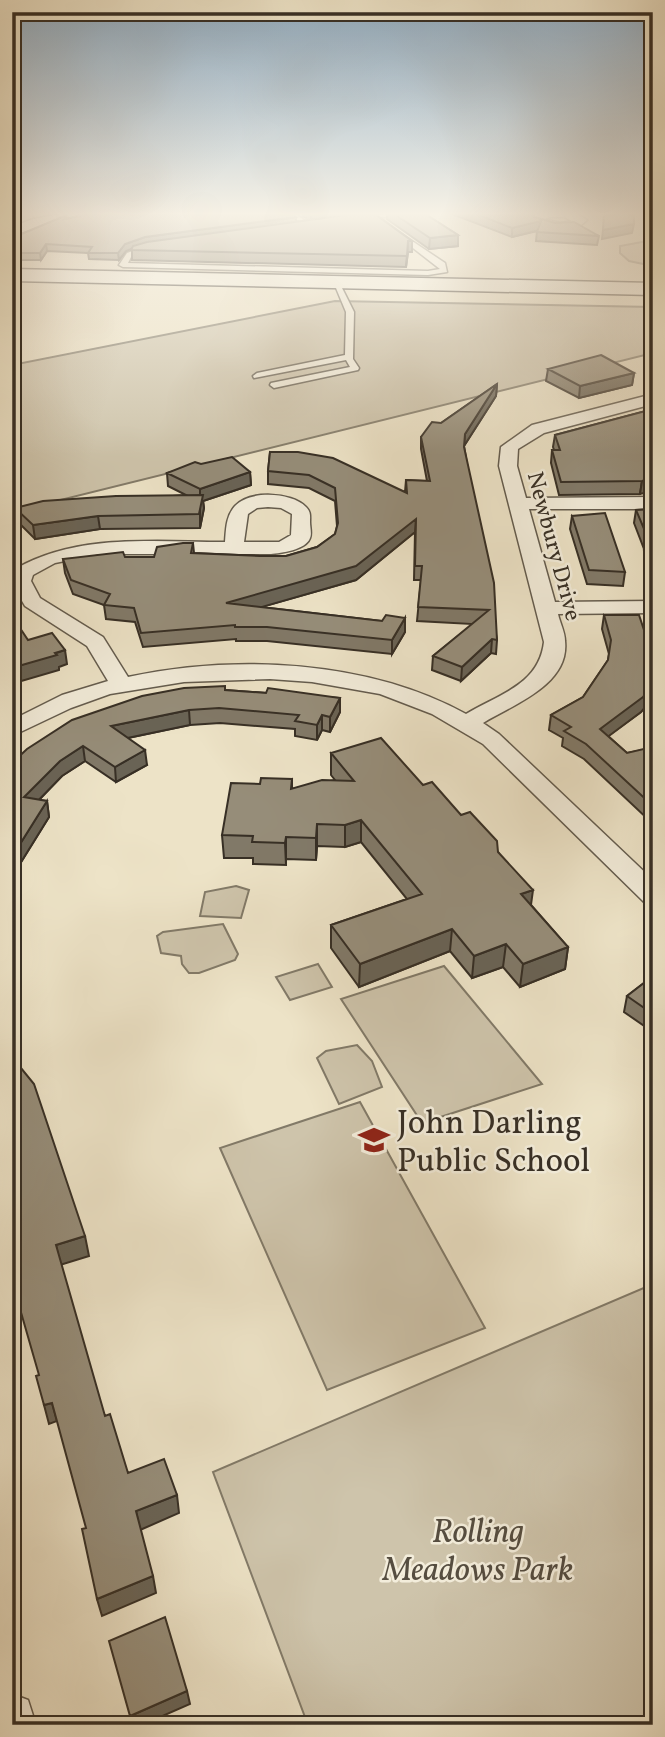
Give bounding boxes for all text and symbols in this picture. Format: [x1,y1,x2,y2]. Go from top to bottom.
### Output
street label: Newbury Drive [518,468,588,625]
place label: John Darling Public School [397,1102,590,1186]
school or university icon: John Darling Public School [357,1123,391,1157]
park label: Rolling Meadows Park [382,1511,573,1595]

